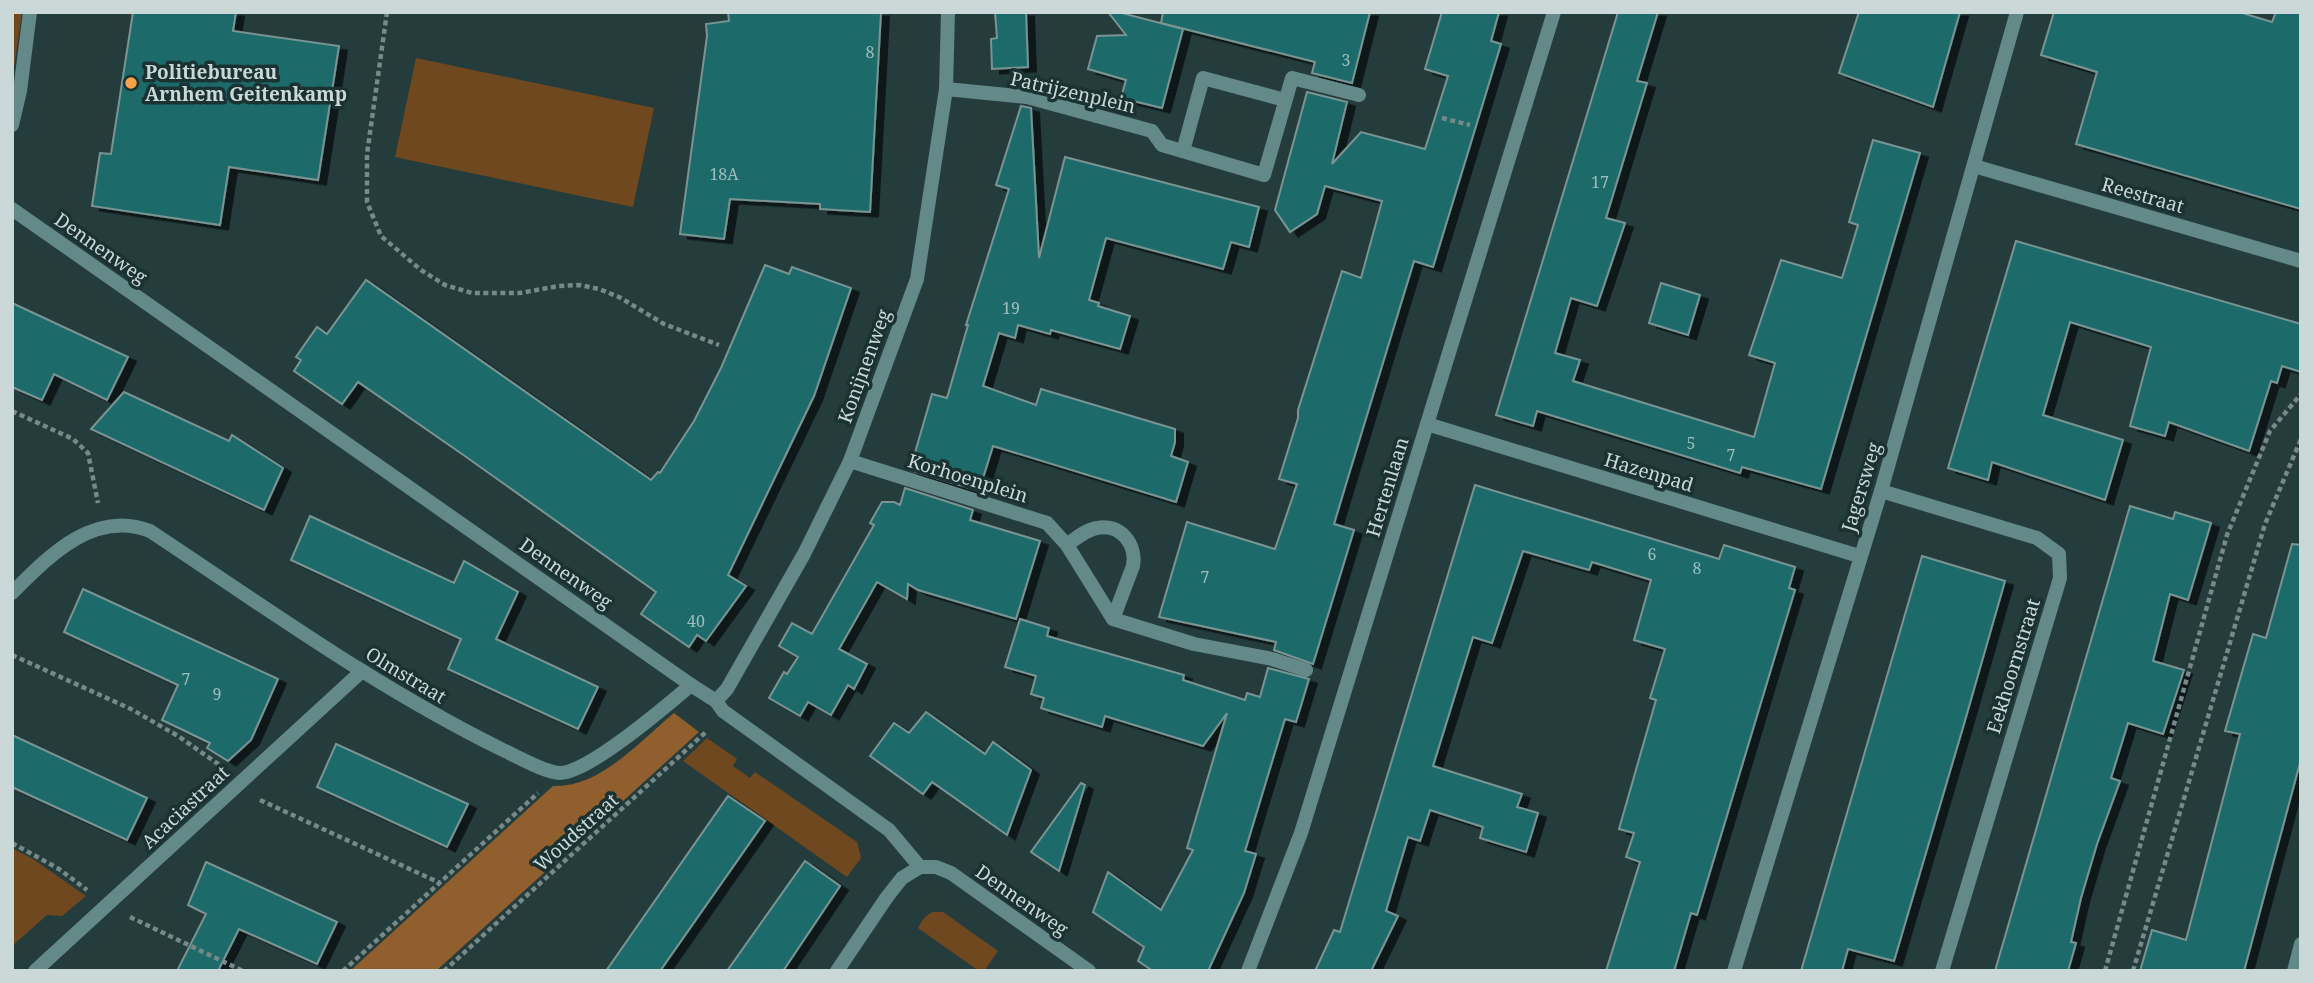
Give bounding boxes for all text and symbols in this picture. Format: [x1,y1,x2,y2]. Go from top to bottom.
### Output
house number: 8 [866,41,875,63]
house number: 3 [1342,49,1351,71]
place label: Politiebureau Arnhem Geitenkamp [145,59,347,107]
street label: Patrijzenplein [1008,65,1138,119]
marker: Politiebureau Arnhem Geitenkamp [123,75,139,91]
house number: 18A [709,163,739,185]
house number: 17 [1591,171,1609,193]
street label: Reestraat [2099,171,2188,219]
street label: Dennenweg [49,206,153,290]
house number: 19 [1002,297,1020,319]
street label: Konijnenweg [831,305,897,427]
house number: 5 [1687,432,1695,454]
street label: Hertenlaan [1360,434,1414,540]
street label: Jagersweg [1835,439,1887,536]
house number: 7 [1727,444,1736,466]
street label: Hazenpad [1601,446,1697,498]
street label: Korhoenplein [905,447,1031,509]
street label: Dennenweg [514,531,618,615]
house number: 6 [1648,543,1657,565]
house number: 8 [1693,557,1702,579]
house number: 7 [1201,566,1210,588]
street label: Eekhoornstraat [1980,595,2046,737]
house number: 40 [687,610,705,632]
street label: Olmstraat [361,641,451,709]
house number: 7 [182,668,191,690]
house number: 9 [213,683,221,705]
street label: Acaciastraat [136,759,235,854]
street label: Woudstraat [528,787,624,877]
street label: Dennenweg [970,858,1074,942]

